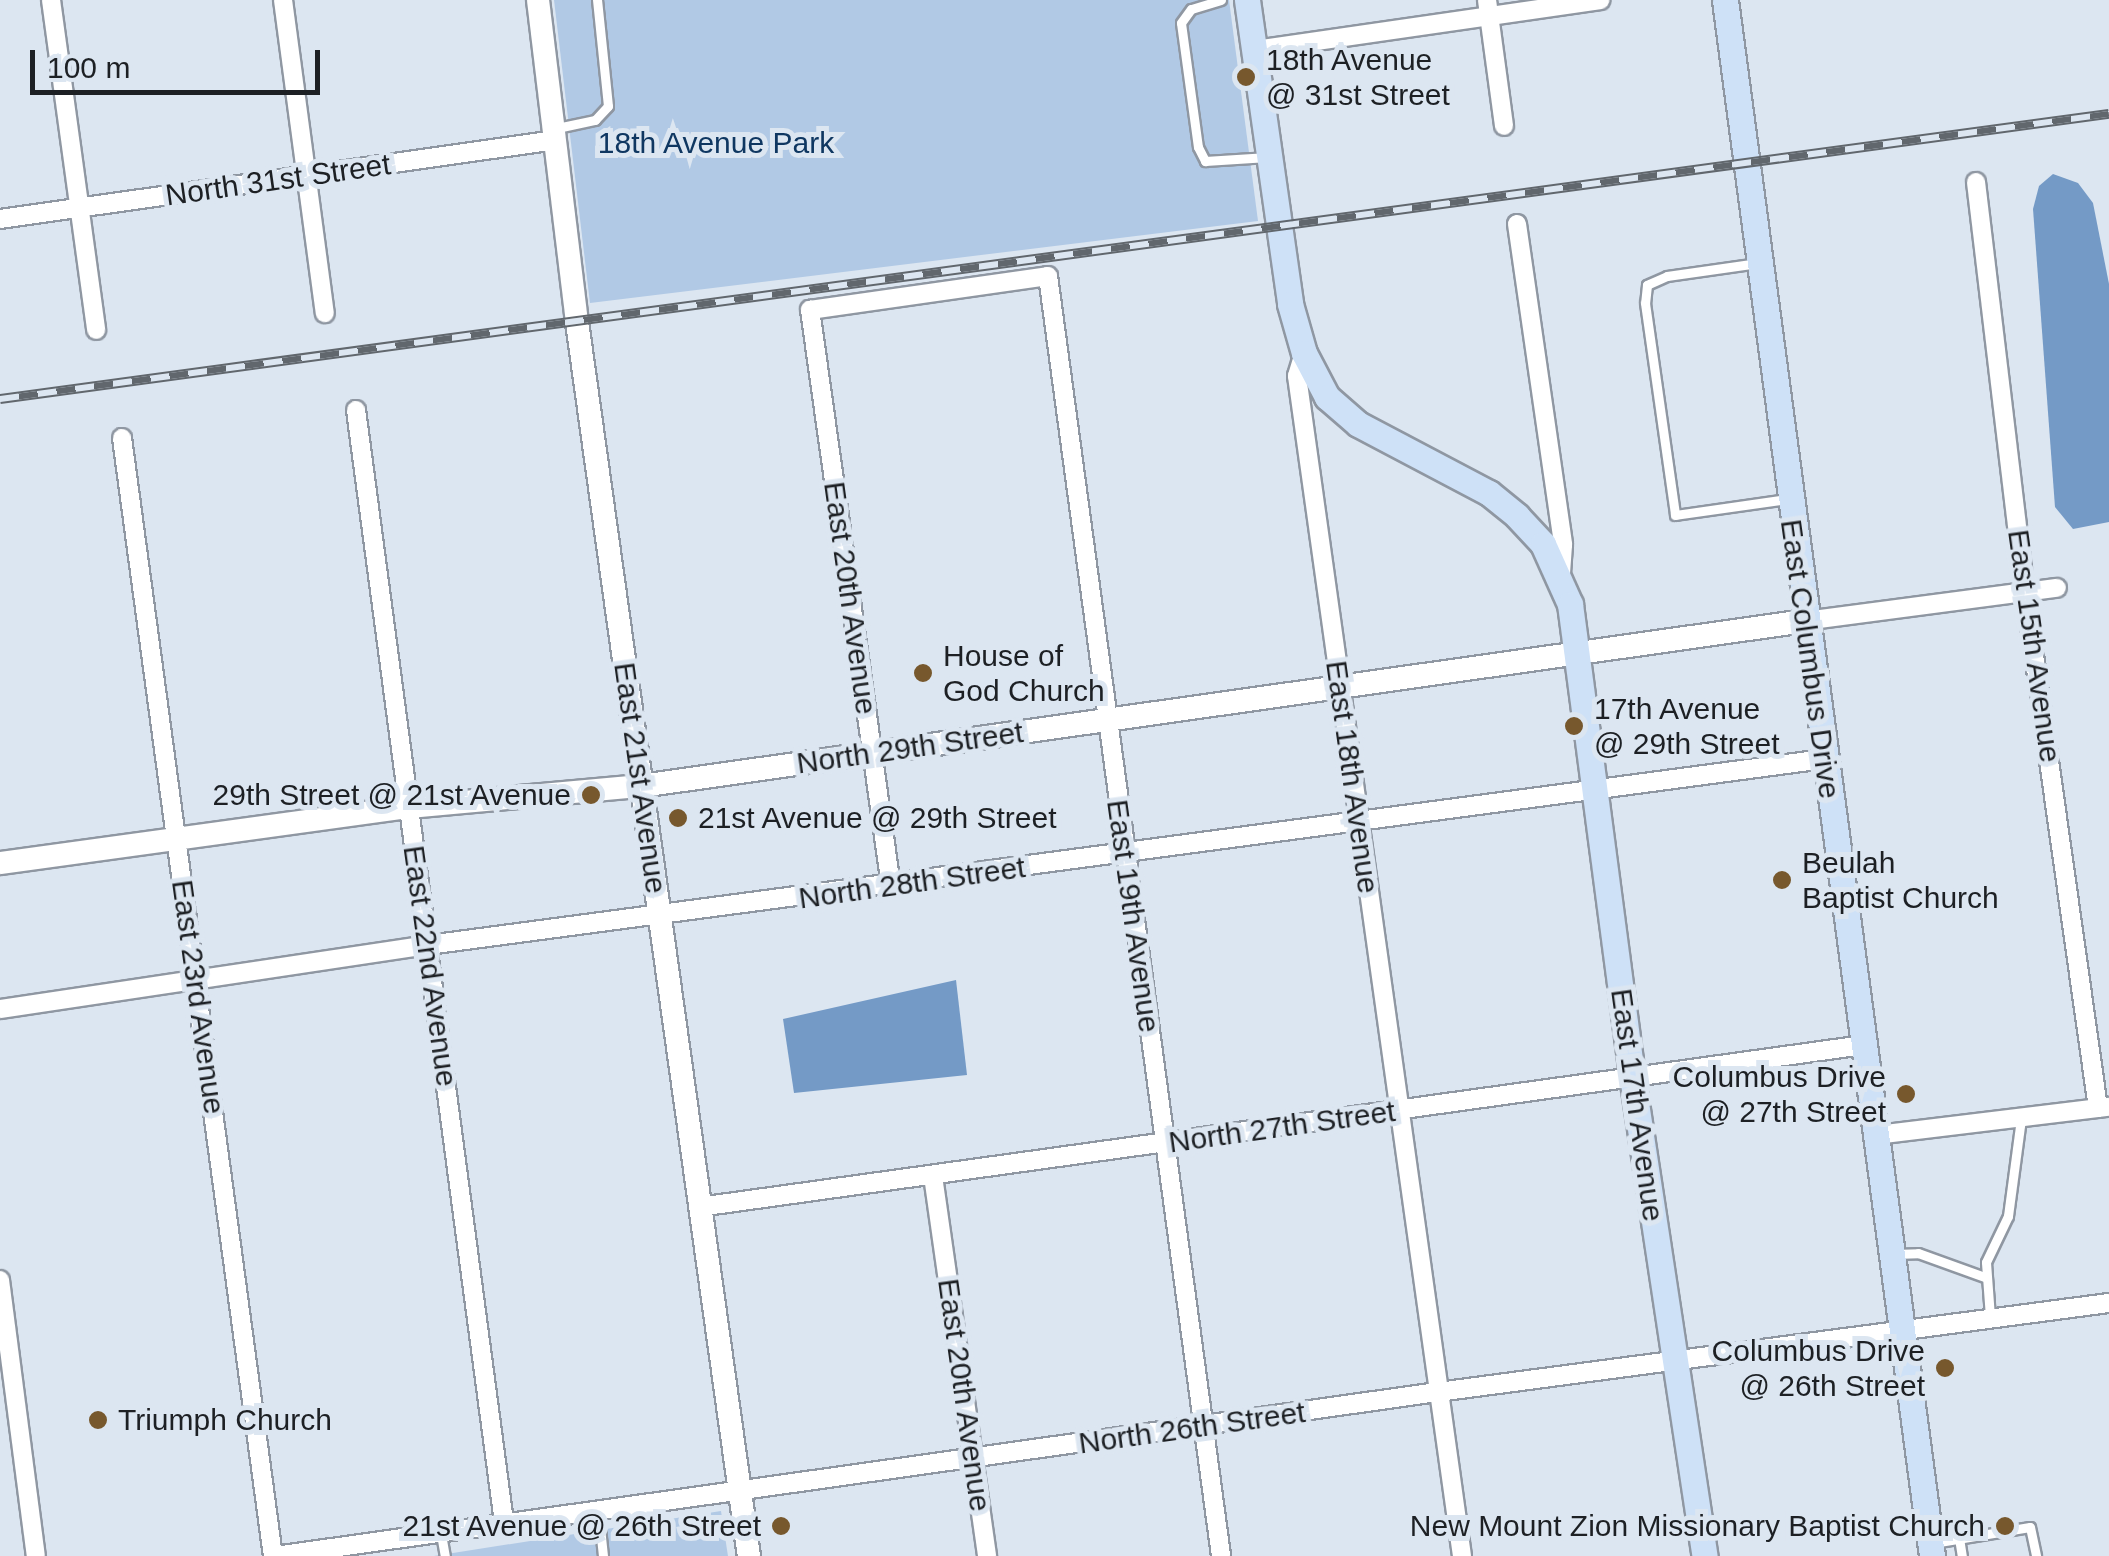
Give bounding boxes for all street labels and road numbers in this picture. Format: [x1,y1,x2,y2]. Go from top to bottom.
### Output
street label: North 31st Street [163,146,393,214]
street label: East 20th Avenue [816,478,884,718]
street label: East Columbus Drive [1773,517,1847,801]
street label: East 15th Avenue [2000,526,2068,766]
street label: East 18th Avenue [1318,657,1386,897]
street label: East 21st Avenue [606,659,674,897]
street label: North 29th Street [794,714,1026,782]
street label: East 19th Avenue [1099,796,1167,1036]
street label: East 22nd Avenue [395,842,465,1090]
street label: North 28th Street [796,849,1028,917]
street label: East 23rd Avenue [164,877,232,1117]
street label: East 17th Avenue [1603,985,1671,1225]
street label: North 27th Street [1166,1093,1398,1161]
street label: East 20th Avenue [930,1275,998,1515]
street label: North 26th Street [1076,1394,1308,1462]

